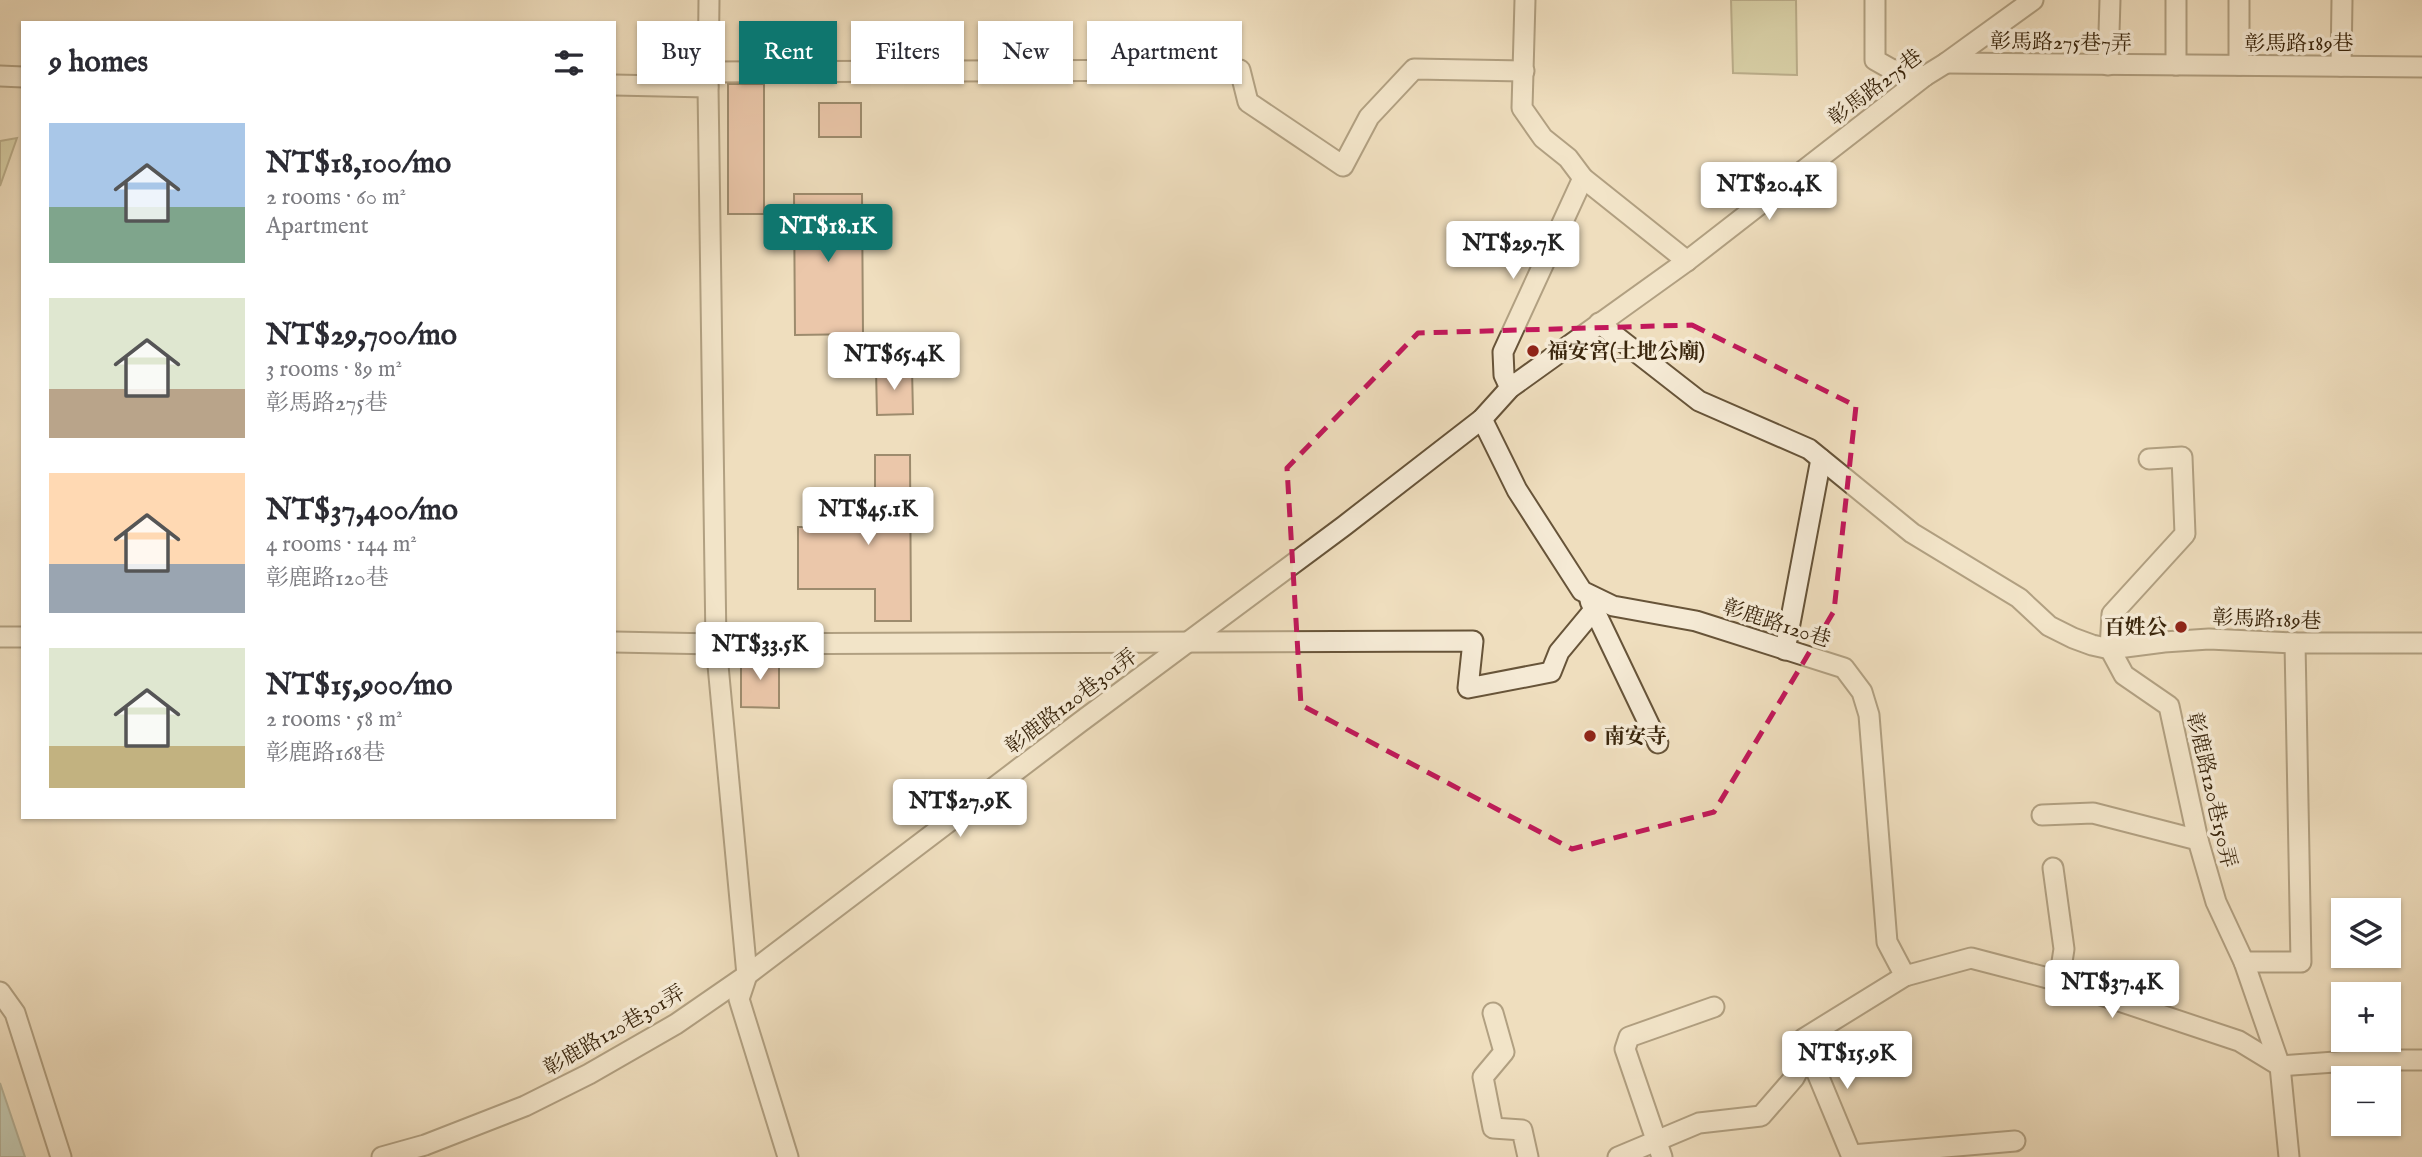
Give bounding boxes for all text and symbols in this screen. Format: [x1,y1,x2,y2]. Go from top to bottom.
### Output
chip: Buy [637,21,725,84]
chip: Rent [739,21,837,84]
chip: Filters [851,21,964,84]
chip: New [978,21,1073,84]
chip: Apartment [1087,21,1242,84]
street label: 彰馬路275巷7弄 [1990,29,2132,58]
street label: 彰馬路189巷 [2244,31,2354,58]
text: 9 homes [49,44,148,82]
icon: filters [550,44,588,82]
street label: 彰馬路275巷 [1823,44,1928,132]
text: NT$18,100/mo [266,145,451,183]
icon: home [105,151,189,235]
pin: NT$20.4K [1697,162,1841,222]
text: NT$20.4K [1717,170,1821,199]
text: 2 rooms · 60 m² [266,183,406,212]
pin: NT$18.1K [756,204,900,264]
text: Apartment [266,212,369,241]
text: NT$18.1K [779,212,877,241]
pin: NT$29.7K [1441,222,1585,281]
text: NT$29.7K [1462,229,1564,258]
text: NT$29,700/mo [266,317,457,355]
icon: home [105,326,189,410]
pin: NT$65.4K [822,332,966,392]
place label: 福安宮(土地公廟) [1547,339,1705,366]
text: NT$65.4K [844,340,944,369]
marker: 福安宮(土地公廟) [1525,343,1541,359]
text: 3 rooms · 89 m² [266,355,402,384]
text: 彰馬路275巷 [266,389,388,418]
pin: NT$45.1K [796,488,940,547]
text: NT$37,400/mo [266,492,458,530]
text: NT$45.1K [818,495,918,524]
icon: home [105,501,189,585]
text: 4 rooms · 144 m² [266,530,417,559]
text: 彰鹿路120巷 [266,564,389,593]
street label: 彰鹿路120巷 [1719,594,1834,655]
street label: 彰馬路189巷 [2212,605,2322,636]
place label: 百姓公 [2104,615,2167,642]
marker: 百姓公 [2173,619,2189,635]
pin: NT$33.5K [688,622,832,682]
text: NT$33.5K [712,630,808,659]
street label: 彰鹿路120巷301弄 [1000,644,1143,761]
text: NT$15,900/mo [266,667,452,705]
icon: home [105,676,189,760]
text: 2 rooms · 58 m² [266,705,403,734]
street label: 彰鹿路120巷150弄 [2180,710,2242,871]
place label: 南安寺 [1604,724,1667,751]
marker: 南安寺 [1582,728,1598,744]
text: 彰鹿路168巷 [266,739,385,768]
pin: NT$27.9K [888,780,1032,839]
text: NT$27.9K [909,787,1011,816]
map controls [2331,898,2401,1136]
button: layers [2331,898,2401,968]
pin: NT$37.4K [2040,960,2184,1020]
text: NT$37.4K [2061,968,2163,997]
street label: 彰鹿路120巷301弄 [539,980,690,1083]
button: + [2331,982,2401,1052]
pin: NT$15.9K [1775,1032,1919,1091]
text: NT$15.9K [1798,1039,1896,1068]
button: − [2331,1066,2401,1136]

